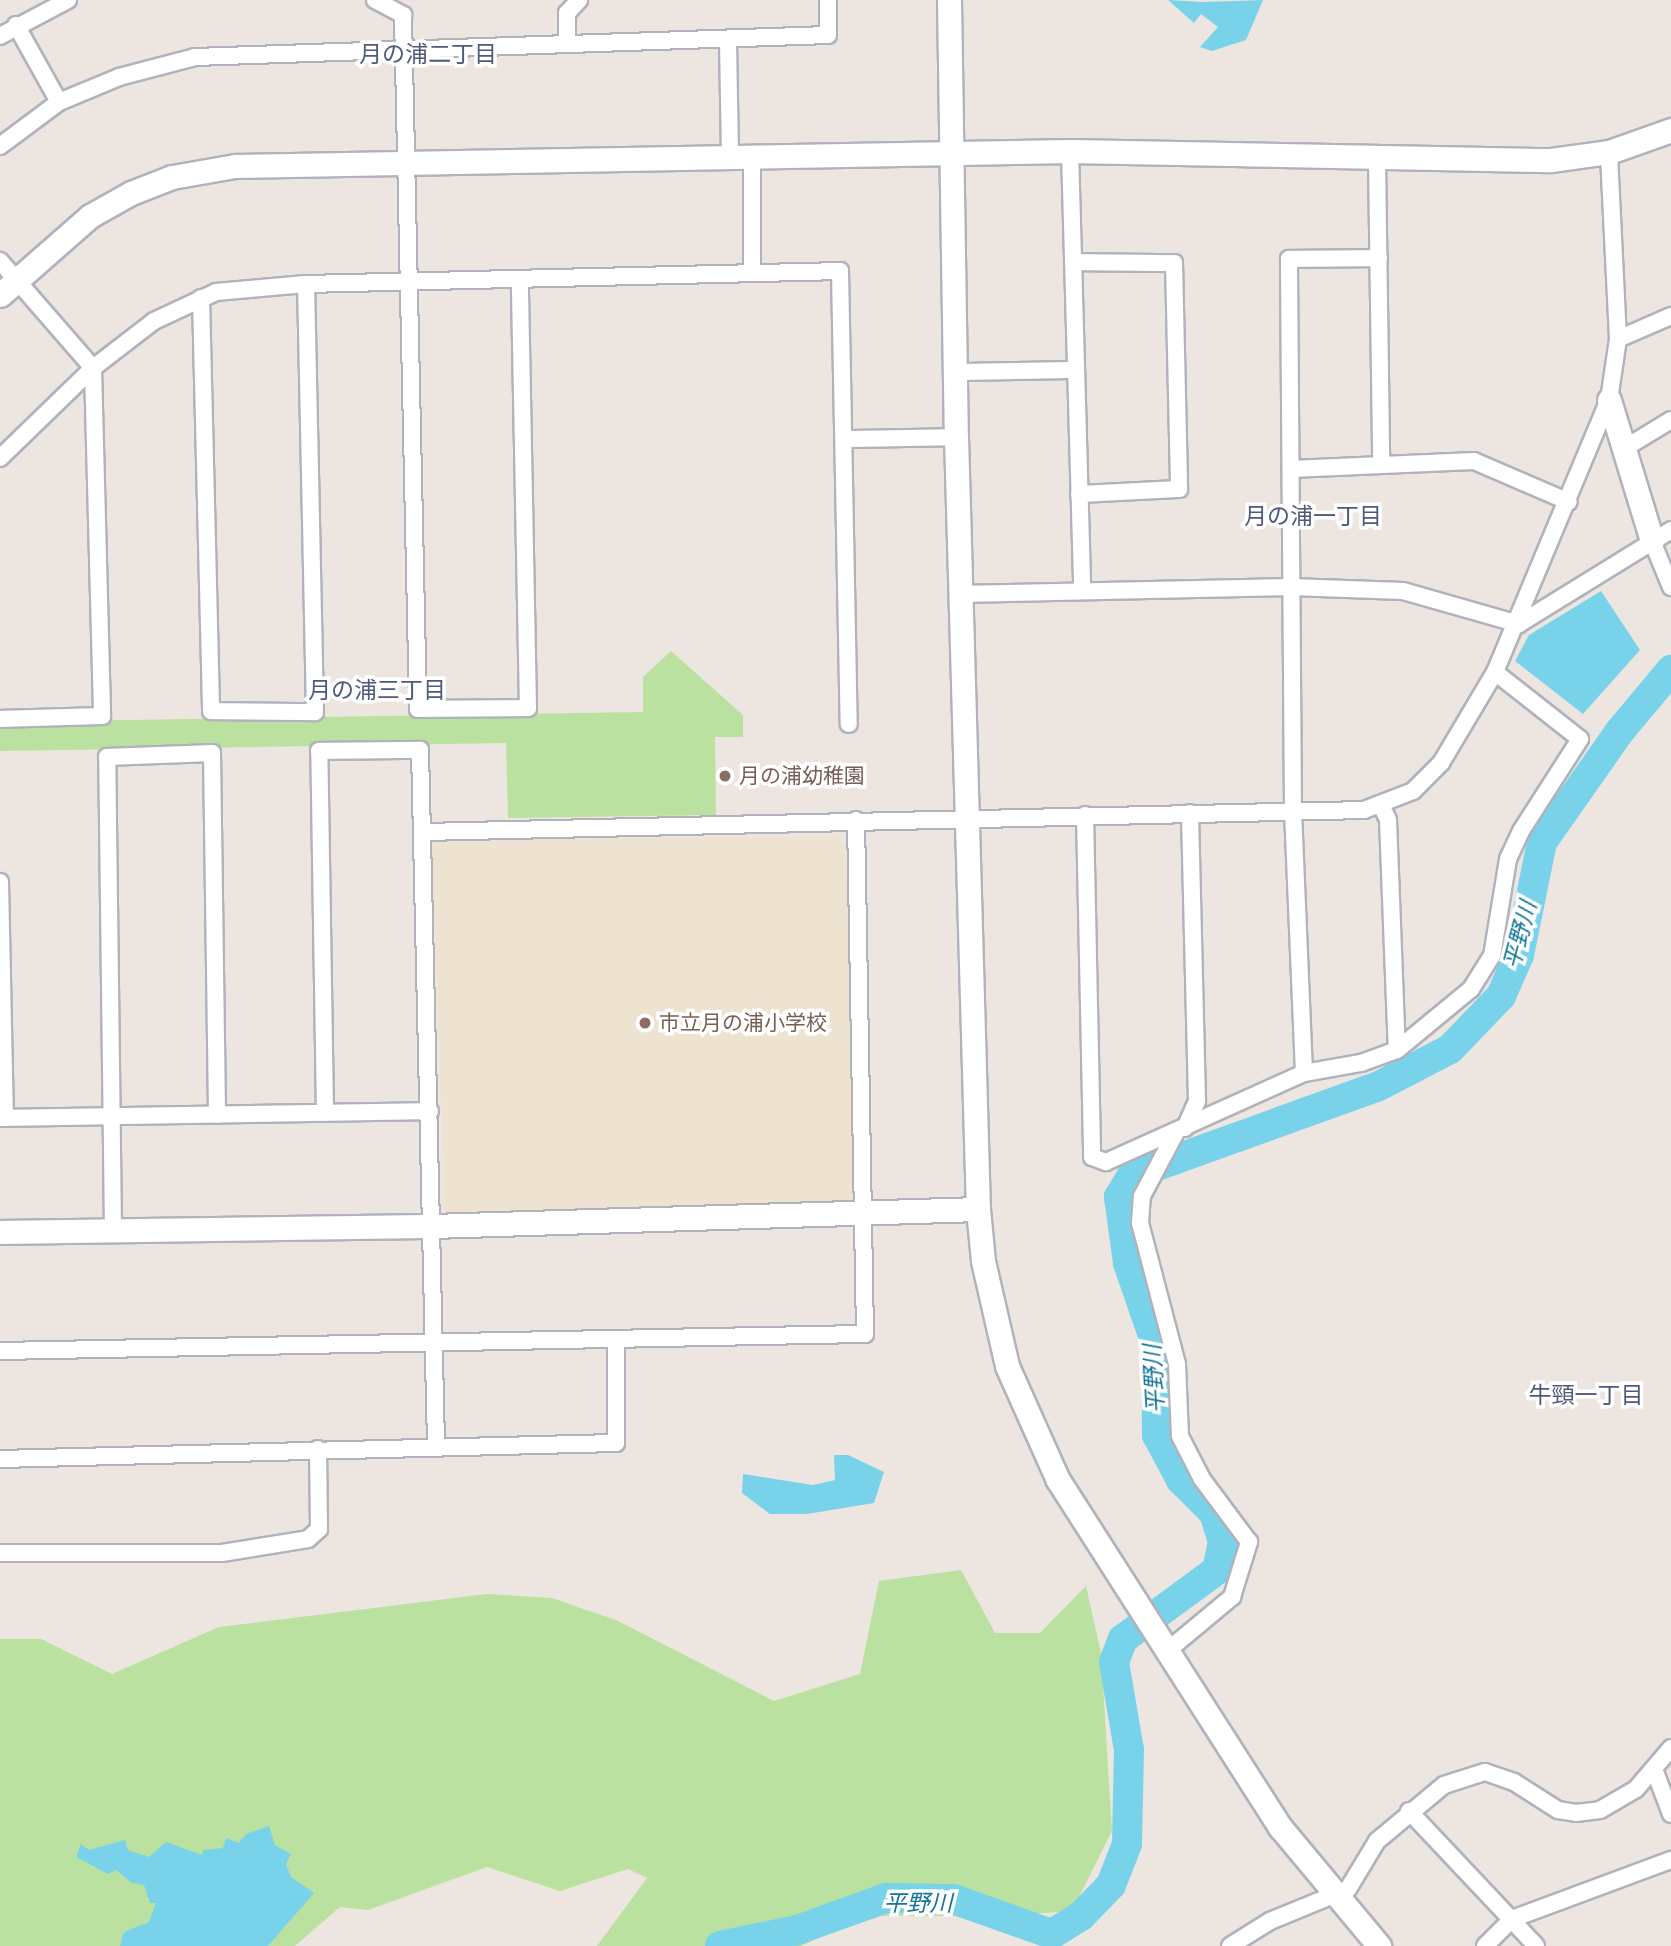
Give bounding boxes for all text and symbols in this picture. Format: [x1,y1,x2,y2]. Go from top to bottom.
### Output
district label: 月の浦二丁目 [359,40,497,68]
district label: 月の浦一丁目 [1244,502,1382,530]
district label: 月の浦三丁目 [308,676,446,704]
place label: 月の浦幼稚園 [739,763,865,789]
marker: 月の浦幼稚園 [717,768,733,784]
water label: 平野川 [1498,898,1542,972]
place label: 市立月の浦小学校 [659,1010,827,1036]
marker: 市立月の浦小学校 [637,1015,653,1031]
water label: 平野川 [1138,1344,1170,1414]
district label: 牛頸一丁目 [1529,1381,1643,1409]
water label: 平野川 [884,1889,952,1917]

